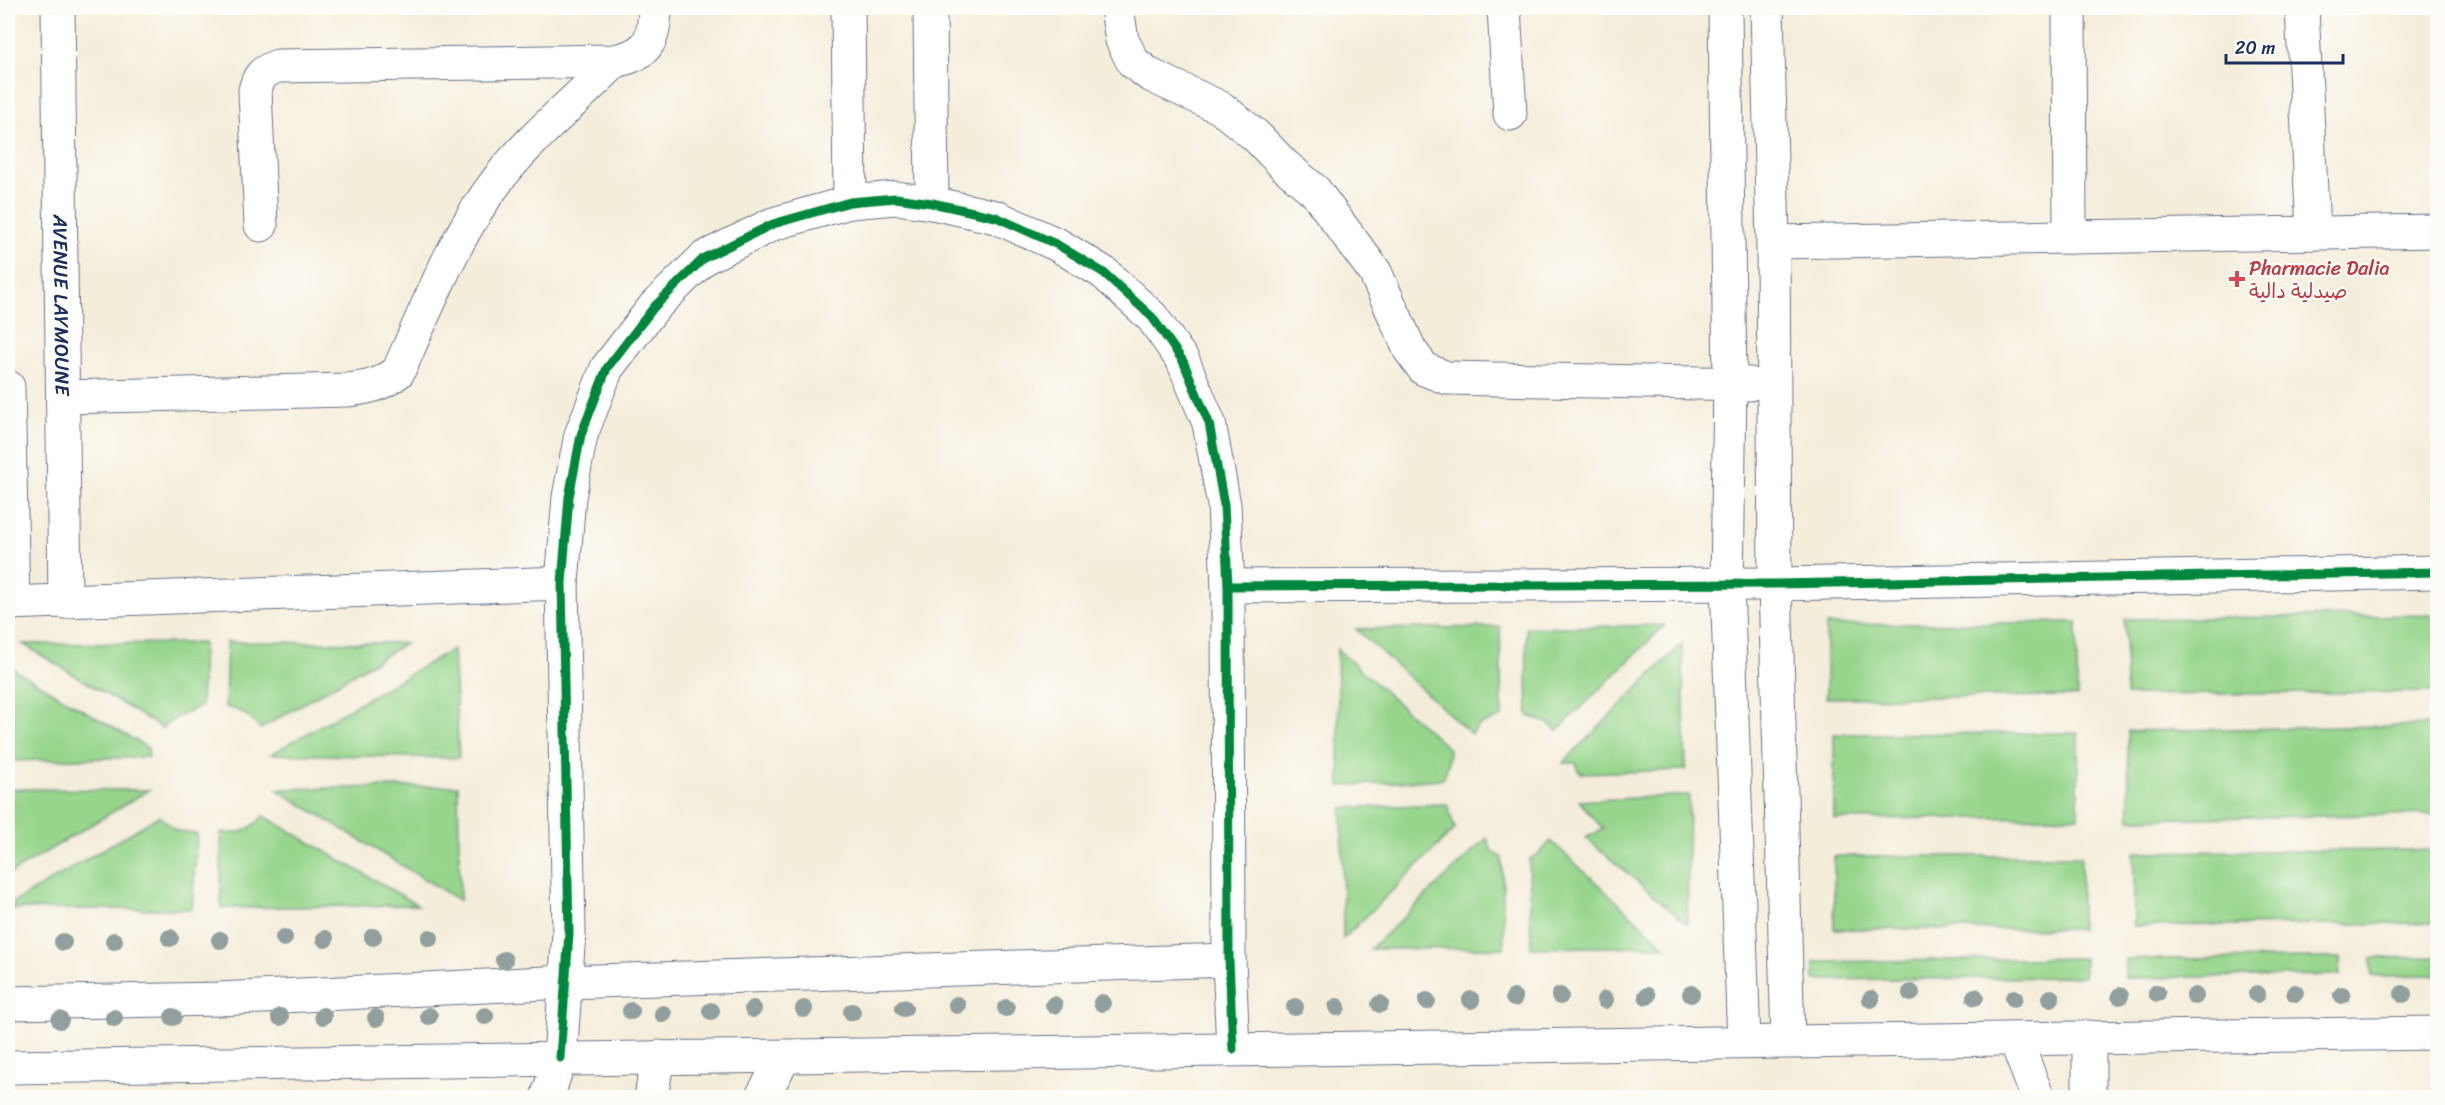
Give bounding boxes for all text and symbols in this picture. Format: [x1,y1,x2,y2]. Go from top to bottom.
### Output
scale bar [2226,27,2343,65]
text: 20 m [2235,32,2275,64]
street label: AVENUE LAYMOUNE [43,213,80,398]
place label: Pharmacie Dalia صيدلية دالية [2249,251,2390,309]
marker: Pharmacie Dalia صيدلية دالية [2230,272,2244,286]

